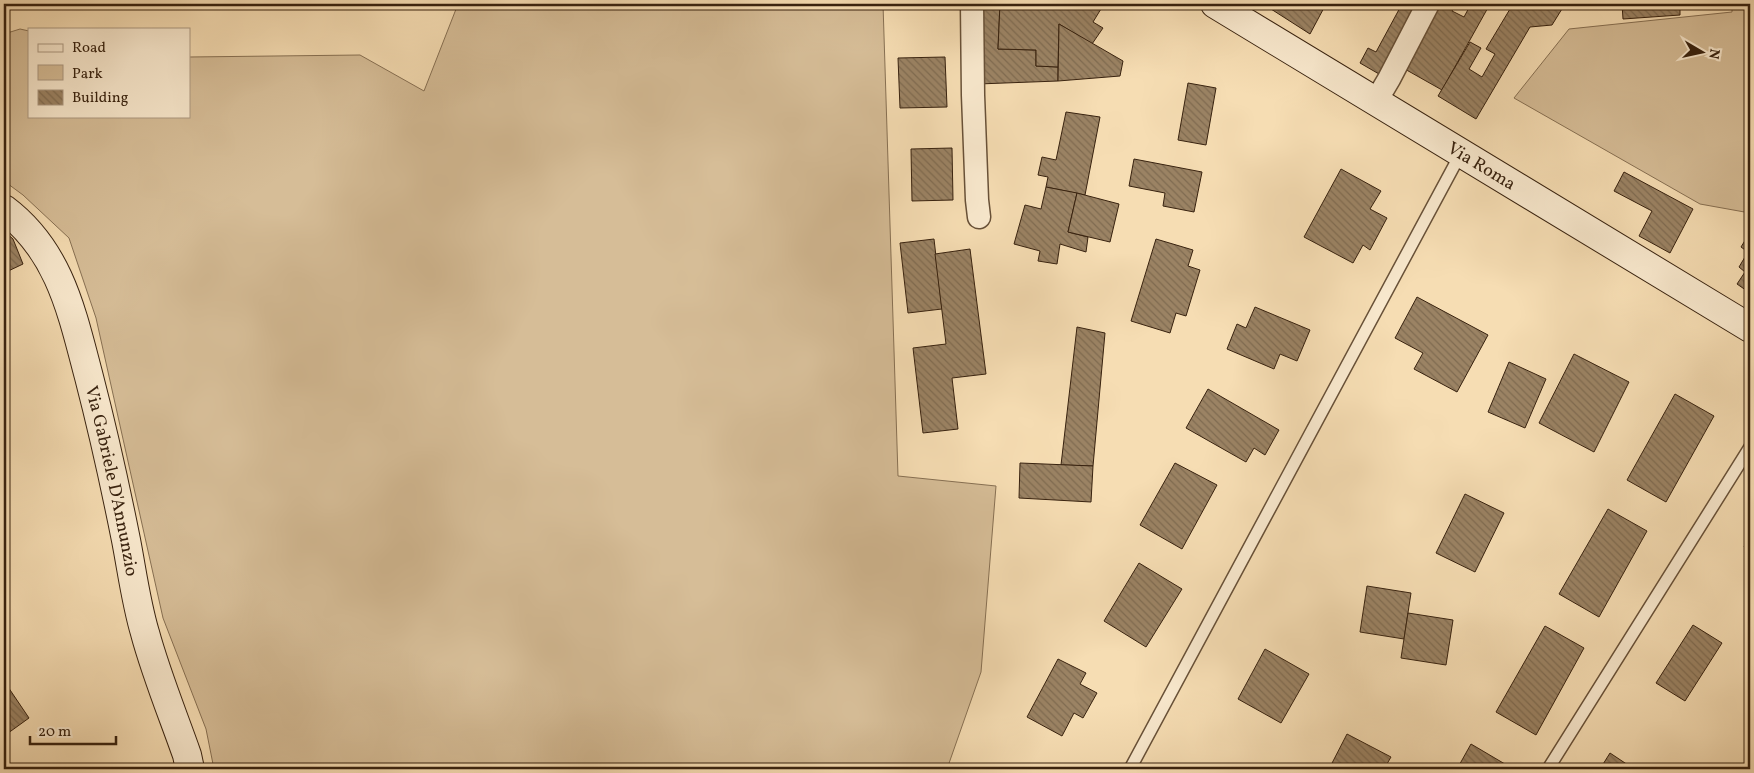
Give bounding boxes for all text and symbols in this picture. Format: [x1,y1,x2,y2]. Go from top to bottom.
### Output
legend [28,28,190,118]
north arrow [1676,28,1726,78]
text: Road [72,38,106,59]
text: N [1703,47,1724,60]
text: Park [72,64,103,85]
text: Building [72,88,129,109]
street label: Via Roma [1442,137,1520,197]
street label: Via Gabriele D'Annunzio [78,383,143,578]
scale bar [30,713,116,745]
text: 20 m [38,722,71,743]

